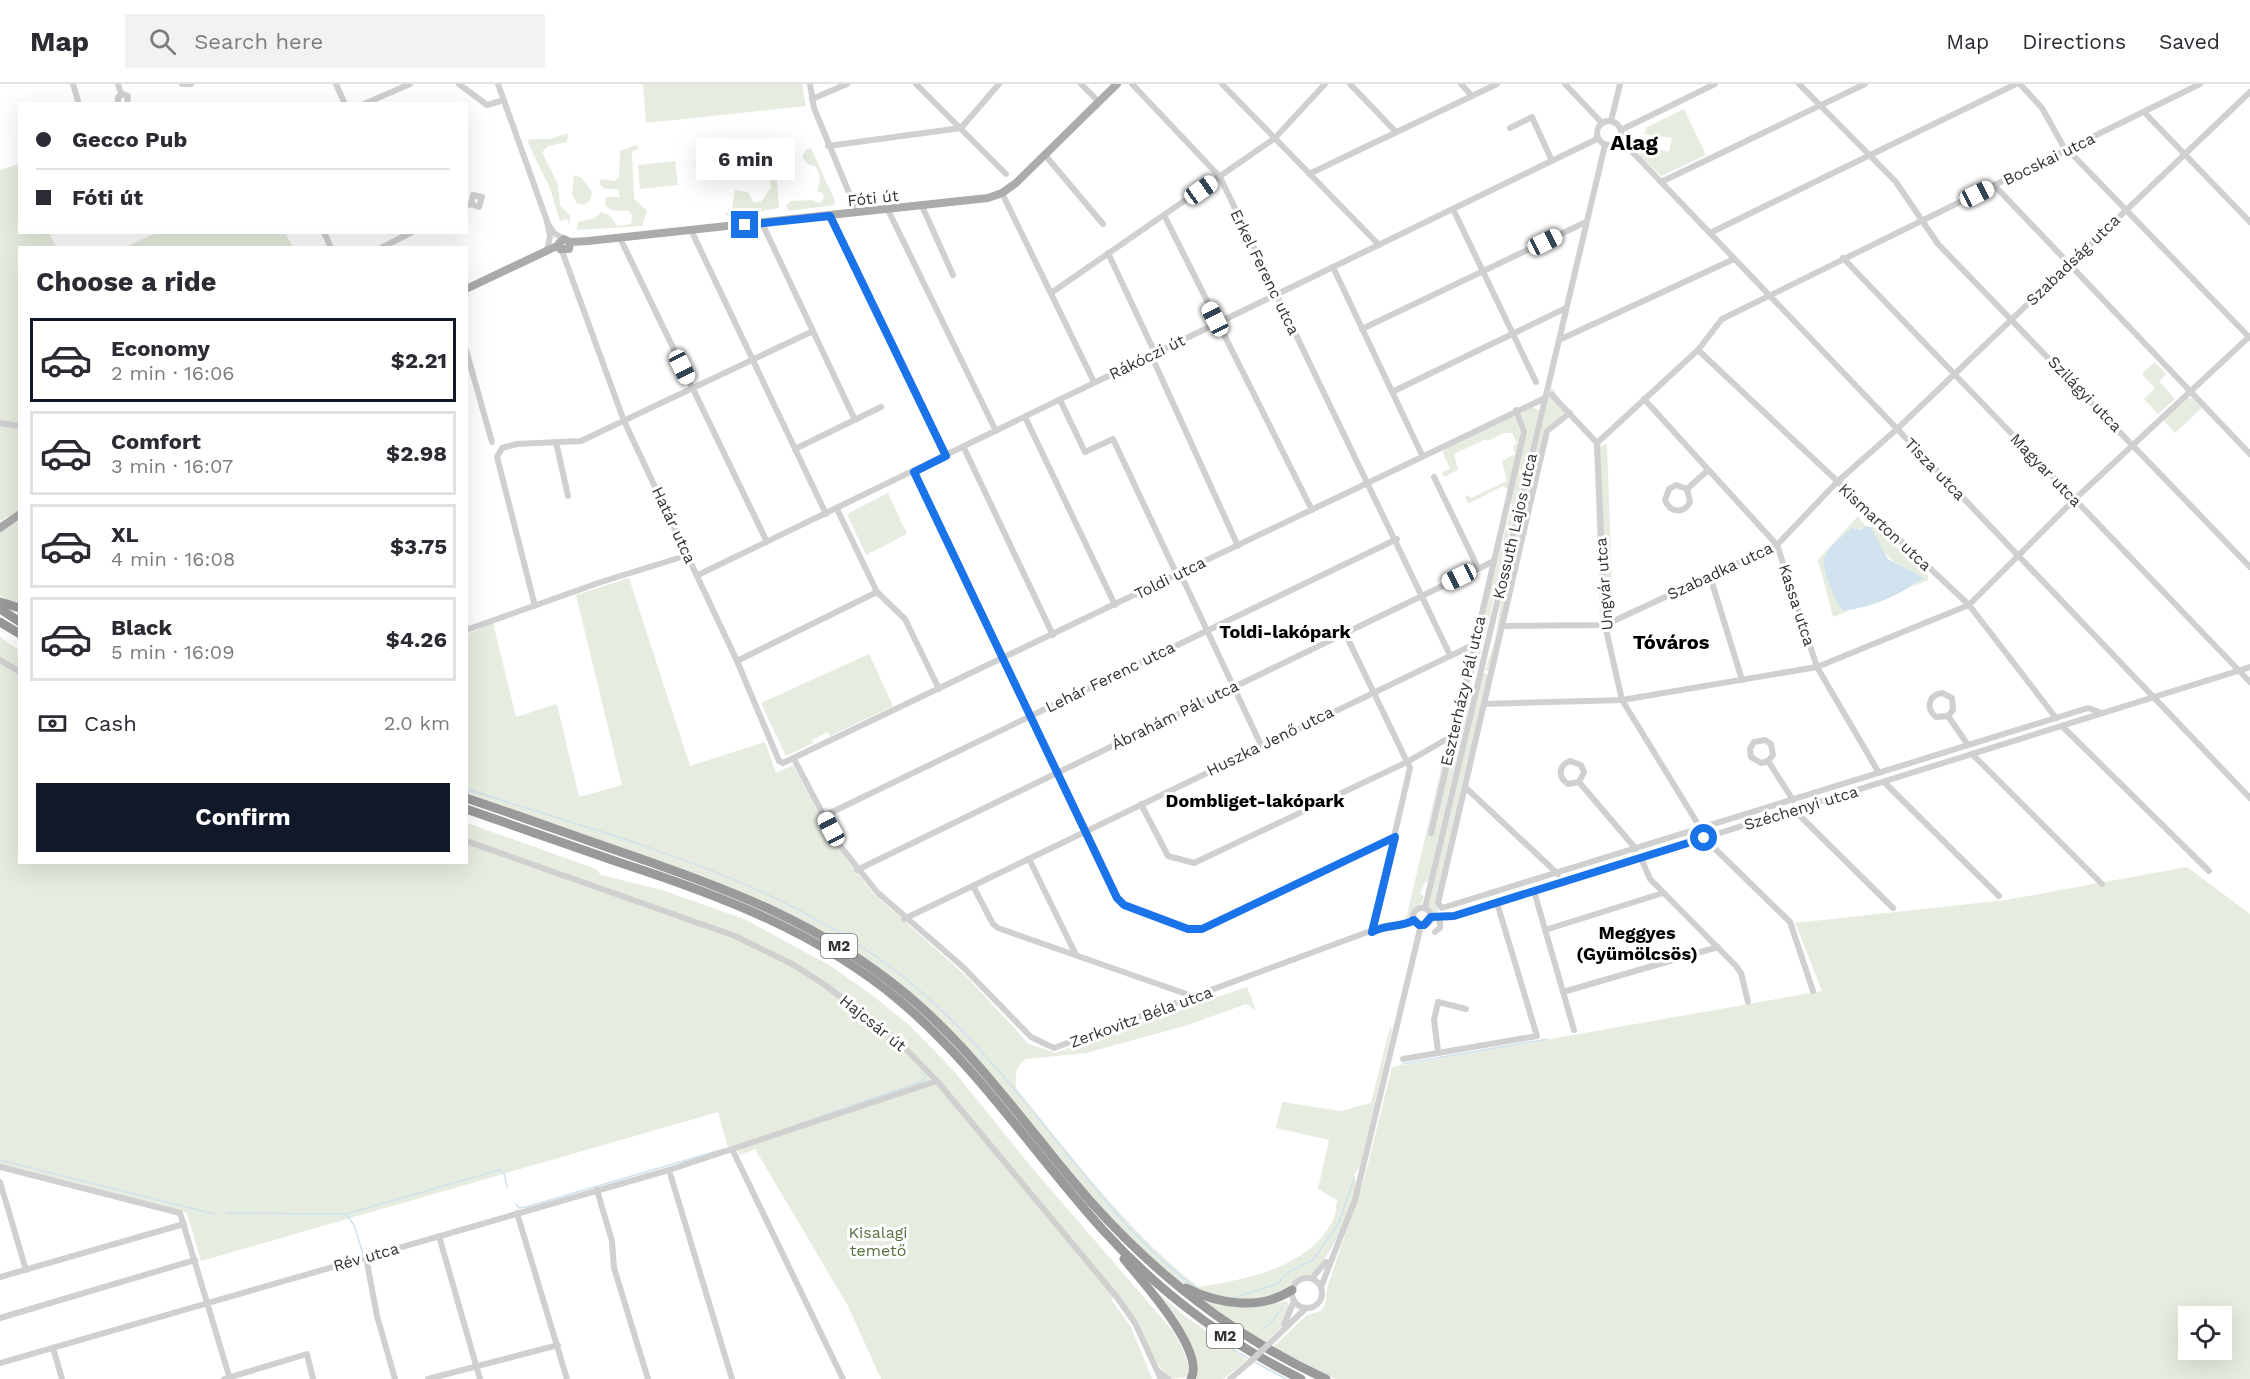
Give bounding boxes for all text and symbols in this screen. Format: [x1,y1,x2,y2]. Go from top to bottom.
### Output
search box [125,14,545,68]
text: Map [30,25,89,58]
icon: search [146,25,179,58]
text: Search here [194,29,323,54]
text: Map [1946,29,1989,54]
text: Directions [2022,29,2126,54]
text: Saved [2159,29,2220,54]
text: Gecco Pub [72,127,187,152]
street label: Bocskai utca [2000,129,2098,189]
district label: Alag [1610,130,1658,155]
callout: 6 min [696,138,795,180]
text: 6 min [718,147,773,171]
car [1181,172,1221,208]
car [1957,178,1997,210]
text: Fóti út [72,185,143,210]
street label: Fóti út [846,186,900,210]
street label: Erkel Ferenc utca [1226,206,1304,338]
street label: Szabadság utca [2022,210,2124,310]
route end [731,211,758,238]
car [1525,226,1565,258]
text: Choose a ride [36,266,216,298]
car [1199,299,1231,339]
street label: Rákóczi út [1106,330,1188,383]
icon: car [39,333,93,387]
text: Economy [111,336,210,361]
car [666,347,698,387]
text: $2.21 [391,348,447,373]
street label: Szilágyi utca [2044,352,2126,436]
text: 2 min · 16:06 [111,361,234,385]
icon: car [39,426,93,480]
text: Comfort [111,429,201,454]
street label: Magyar utca [2006,429,2086,511]
street label: Tisza utca [1901,434,1969,504]
text: $2.98 [386,441,447,466]
street label: Kossuth Lajos utca [1489,451,1541,601]
text: 3 min · 16:07 [111,454,233,478]
street label: Kismarton utca [1835,479,1935,575]
street label: Határ utca [648,484,700,566]
icon: car [39,519,93,573]
text: XL [111,522,139,547]
text: $3.75 [390,534,447,559]
street label: Ungvár utca [1591,537,1617,631]
street label: Szabadka utca [1664,538,1776,604]
text: 4 min · 16:08 [111,547,235,571]
street label: Toldi utca [1131,553,1209,603]
car [1439,561,1479,593]
street label: Kassa utca [1775,562,1819,648]
icon: car [39,612,93,666]
street label: Eszterházy Pál utca [1436,614,1490,768]
text: Black [111,615,172,640]
district label: Toldi-lakópark [1219,621,1351,642]
text: $4.26 [386,627,447,652]
district label: Tóváros [1633,630,1710,654]
street label: Lehár Ferenc utca [1042,637,1178,717]
text: 5 min · 16:09 [111,640,235,664]
street label: Ábrahám Pál utca [1108,676,1242,754]
street label: Huszka Jenő utca [1203,702,1337,780]
icon: cash [36,707,69,740]
text: Cash [84,711,137,736]
text: 2.0 km [384,711,450,735]
street label: Széchenyi utca [1742,782,1860,834]
button: Confirm [36,783,450,852]
district label: Dombliget-lakópark [1166,790,1345,811]
car [815,809,847,849]
route start [1690,824,1717,851]
district label: Meggyes (Gyümölcsös) [1576,922,1698,964]
road number: M2 [821,934,857,958]
street label: Zerkovitz Béla utca [1067,982,1215,1052]
street label: Hajcsár út [836,991,910,1056]
park label: Kisalagi temető [849,1223,907,1260]
street label: Rév utca [331,1239,401,1275]
map controls [2178,1306,2232,1360]
button: locate [2178,1306,2232,1360]
road number: M2 [1207,1324,1243,1348]

